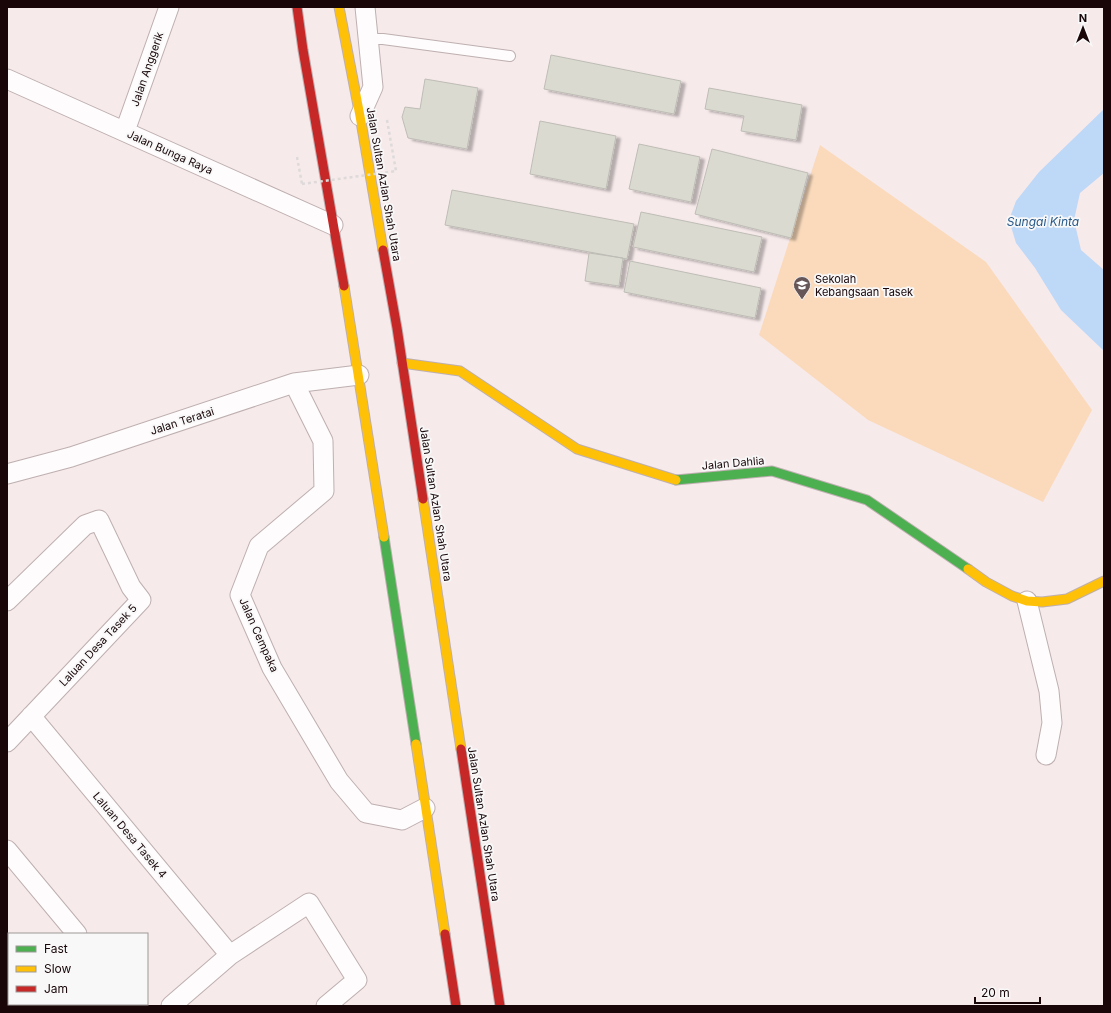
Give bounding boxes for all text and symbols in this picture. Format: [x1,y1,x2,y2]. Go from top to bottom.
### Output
north arrow [1063,8,1103,48]
text: N [1079,11,1087,25]
street label: Jalan Anggerik [128,30,166,108]
street label: Jalan Sultan Azlan Shah Utara [364,106,404,262]
street label: Jalan Bunga Raya [125,127,215,177]
water label: Sungai Kinta [1007,214,1079,229]
place label: Sekolah Kebangsaan Tasek [815,272,913,299]
school or university icon: Sekolah Kebangsaan Tasek [792,275,812,300]
street label: Jalan Teratai [148,404,216,438]
street label: Jalan Sultan Azlan Shah Utara [417,426,455,582]
street label: Jalan Dahlia [701,453,765,473]
street label: Jalan Cempaka [236,596,282,674]
street label: Laluan Desa Tasek 5 [56,601,140,689]
street label: Jalan Sultan Azlan Shah Utara [465,746,503,902]
street label: Laluan Desa Tasek 4 [90,789,170,881]
legend [8,933,148,1005]
text: Fast [44,941,68,956]
text: Slow [44,961,72,976]
scale bar [975,979,1040,1005]
text: Jam [44,981,68,996]
text: 20 m [981,985,1010,1000]

